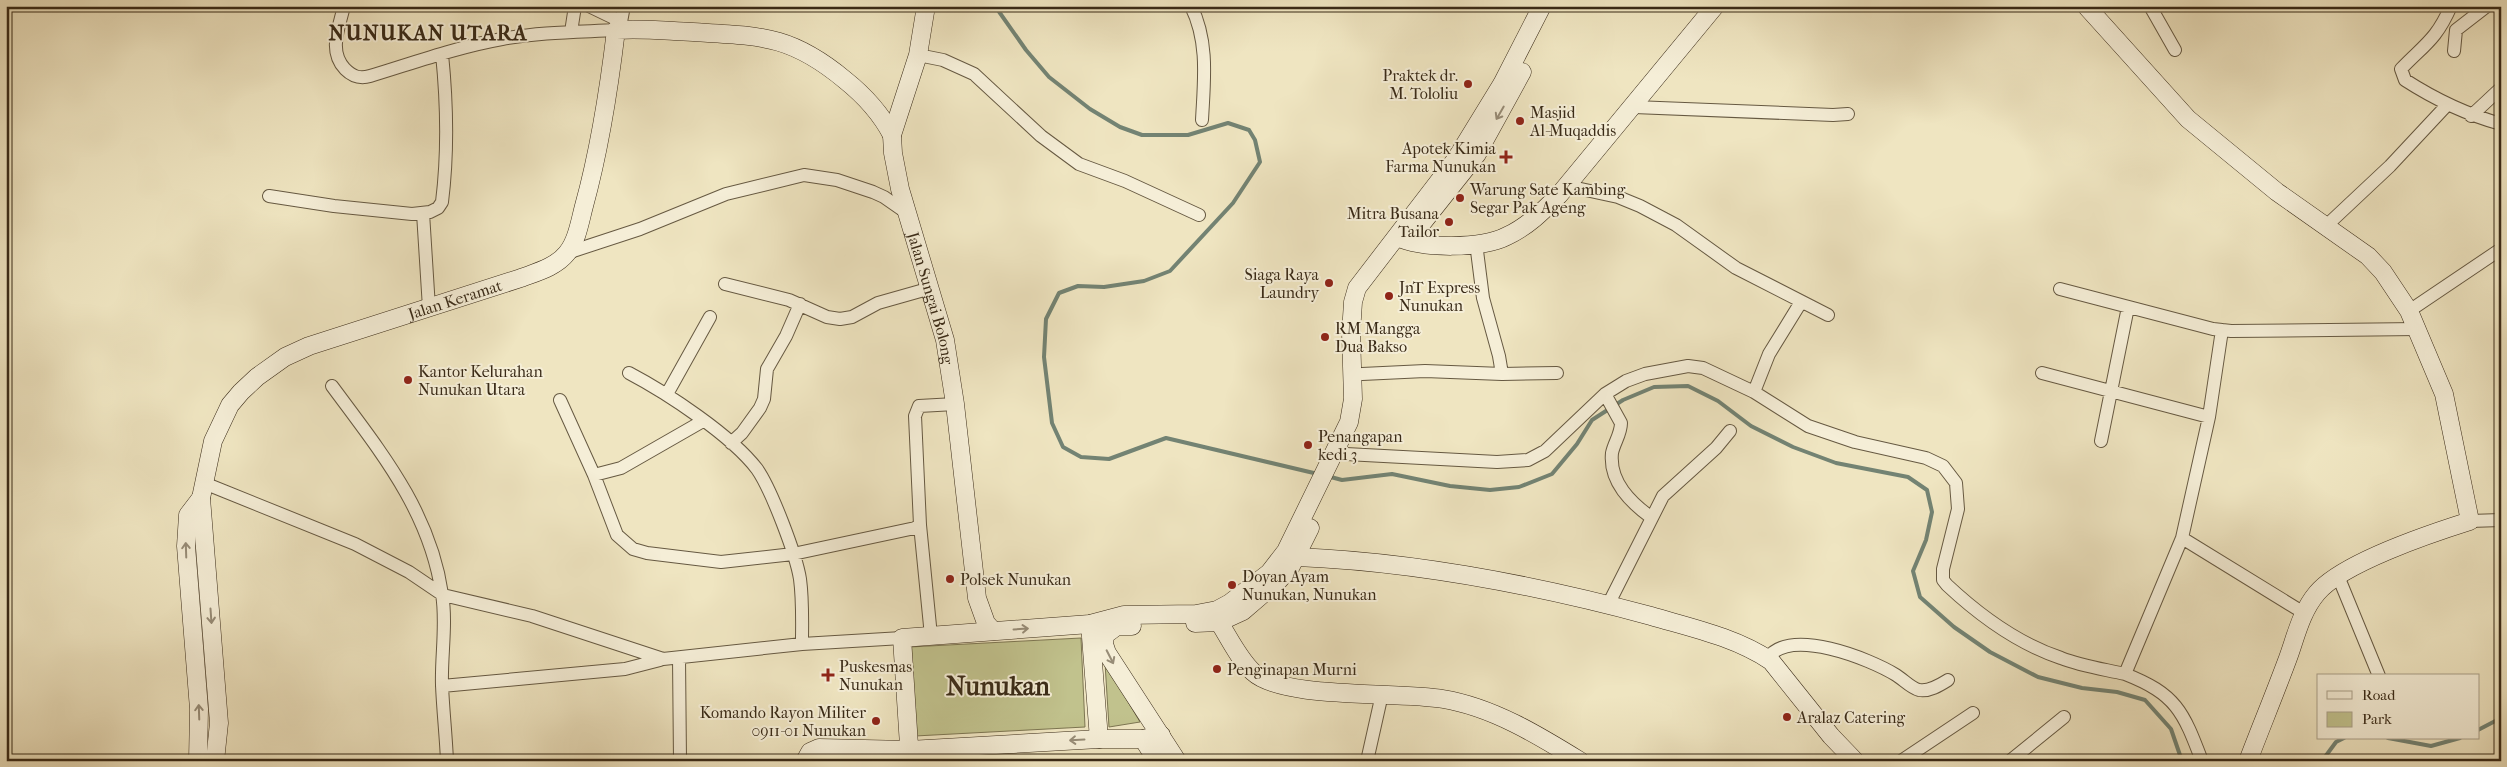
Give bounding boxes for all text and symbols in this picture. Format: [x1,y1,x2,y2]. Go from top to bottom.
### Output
district label: NUNUKAN UTARA [328,21,528,45]
place label: Praktek dr. M. Tololiu [1383,66,1458,103]
marker: Praktek dr. M. Tololiu [1462,78,1474,90]
place label: Masjid Al-Muqaddis [1529,103,1616,140]
one-way arrow [1495,105,1505,119]
marker: Masjid Al-Muqaddis [1514,115,1526,127]
place label: Apotek Kimia Farma Nunukan [1385,139,1497,176]
marker: Apotek Kimia Farma Nunukan [1500,151,1512,163]
place label: Warung Sate Kambing Segar Pak Ageng [1469,180,1626,217]
marker: Warung Sate Kambing Segar Pak Ageng [1454,192,1466,204]
place label: Mitra Busana Tailor [1347,204,1440,241]
marker: Mitra Busana Tailor [1443,216,1455,228]
street label: Jalan Sungai Bolong [903,228,958,366]
place label: Siaga Raya Laundry [1245,265,1320,302]
street label: Jalan Keramat [404,275,505,324]
marker: Siaga Raya Laundry [1323,277,1335,289]
place label: JnT Express Nunukan [1397,278,1480,315]
marker: JnT Express Nunukan [1383,290,1395,302]
place label: RM Mangga Dua Bakso [1335,319,1421,356]
marker: RM Mangga Dua Bakso [1319,331,1331,343]
place label: Kantor Kelurahan Nunukan Utara [418,362,544,399]
marker: Kantor Kelurahan Nunukan Utara [402,374,414,386]
place label: Penangapan kedi 3 [1318,427,1403,464]
marker: Penangapan kedi 3 [1302,439,1314,451]
one-way arrow [182,542,191,558]
place label: Doyan Ayam Nunukan, Nunukan [1242,567,1377,604]
place label: Polsek Nunukan [960,570,1072,589]
marker: Polsek Nunukan [944,573,956,585]
marker: Doyan Ayam Nunukan, Nunukan [1226,579,1238,591]
one-way arrow [206,608,216,624]
one-way arrow [1013,625,1029,634]
one-way arrow [1106,649,1115,664]
place label: Puskesmas Nunukan [839,657,912,694]
place label: Penginapan Murni [1227,660,1357,679]
marker: Penginapan Murni [1211,663,1223,675]
marker: Puskesmas Nunukan [821,668,835,682]
district label: Nunukan [946,671,1051,702]
legend [2317,674,2480,740]
text: Road [2362,686,2396,704]
place label: Komando Rayon Militer 0911-01 Nunukan [700,703,867,740]
one-way arrow [194,704,203,720]
place label: Aralaz Catering [1796,708,1906,727]
text: Park [2362,710,2392,728]
marker: Aralaz Catering [1781,711,1793,723]
marker: Komando Rayon Militer 0911-01 Nunukan [870,715,882,727]
one-way arrow [1069,736,1085,745]

